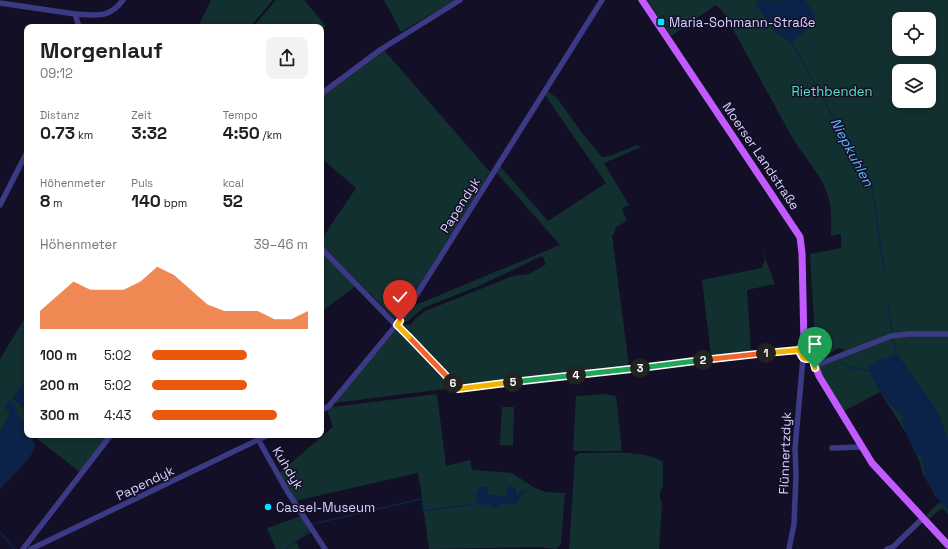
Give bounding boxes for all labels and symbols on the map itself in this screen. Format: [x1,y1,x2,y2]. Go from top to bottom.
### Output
place label: Maria-Sohmann-Straße [669,14,816,31]
marker: Maria-Sohmann-Straße [656,17,666,27]
park label: Riethbenden [792,83,872,100]
street label: Moerser Landstraße [719,99,803,213]
water label: Niepkuhlen [826,115,878,190]
street label: Papendyk [436,174,484,236]
pin [383,280,417,321]
pin [798,327,832,368]
pin: 1 [756,343,776,363]
pin: 2 [693,350,713,370]
pin: 3 [630,358,650,378]
pin: 4 [566,365,586,385]
pin: 5 [503,372,523,392]
pin: 6 [443,373,463,393]
street label: Flünnertzdyk [775,411,795,495]
street label: Kuhdyk [269,443,307,493]
street label: Papendyk [113,462,177,504]
place label: Cassel-Museum [276,499,375,516]
marker: Cassel-Museum [263,502,273,512]

